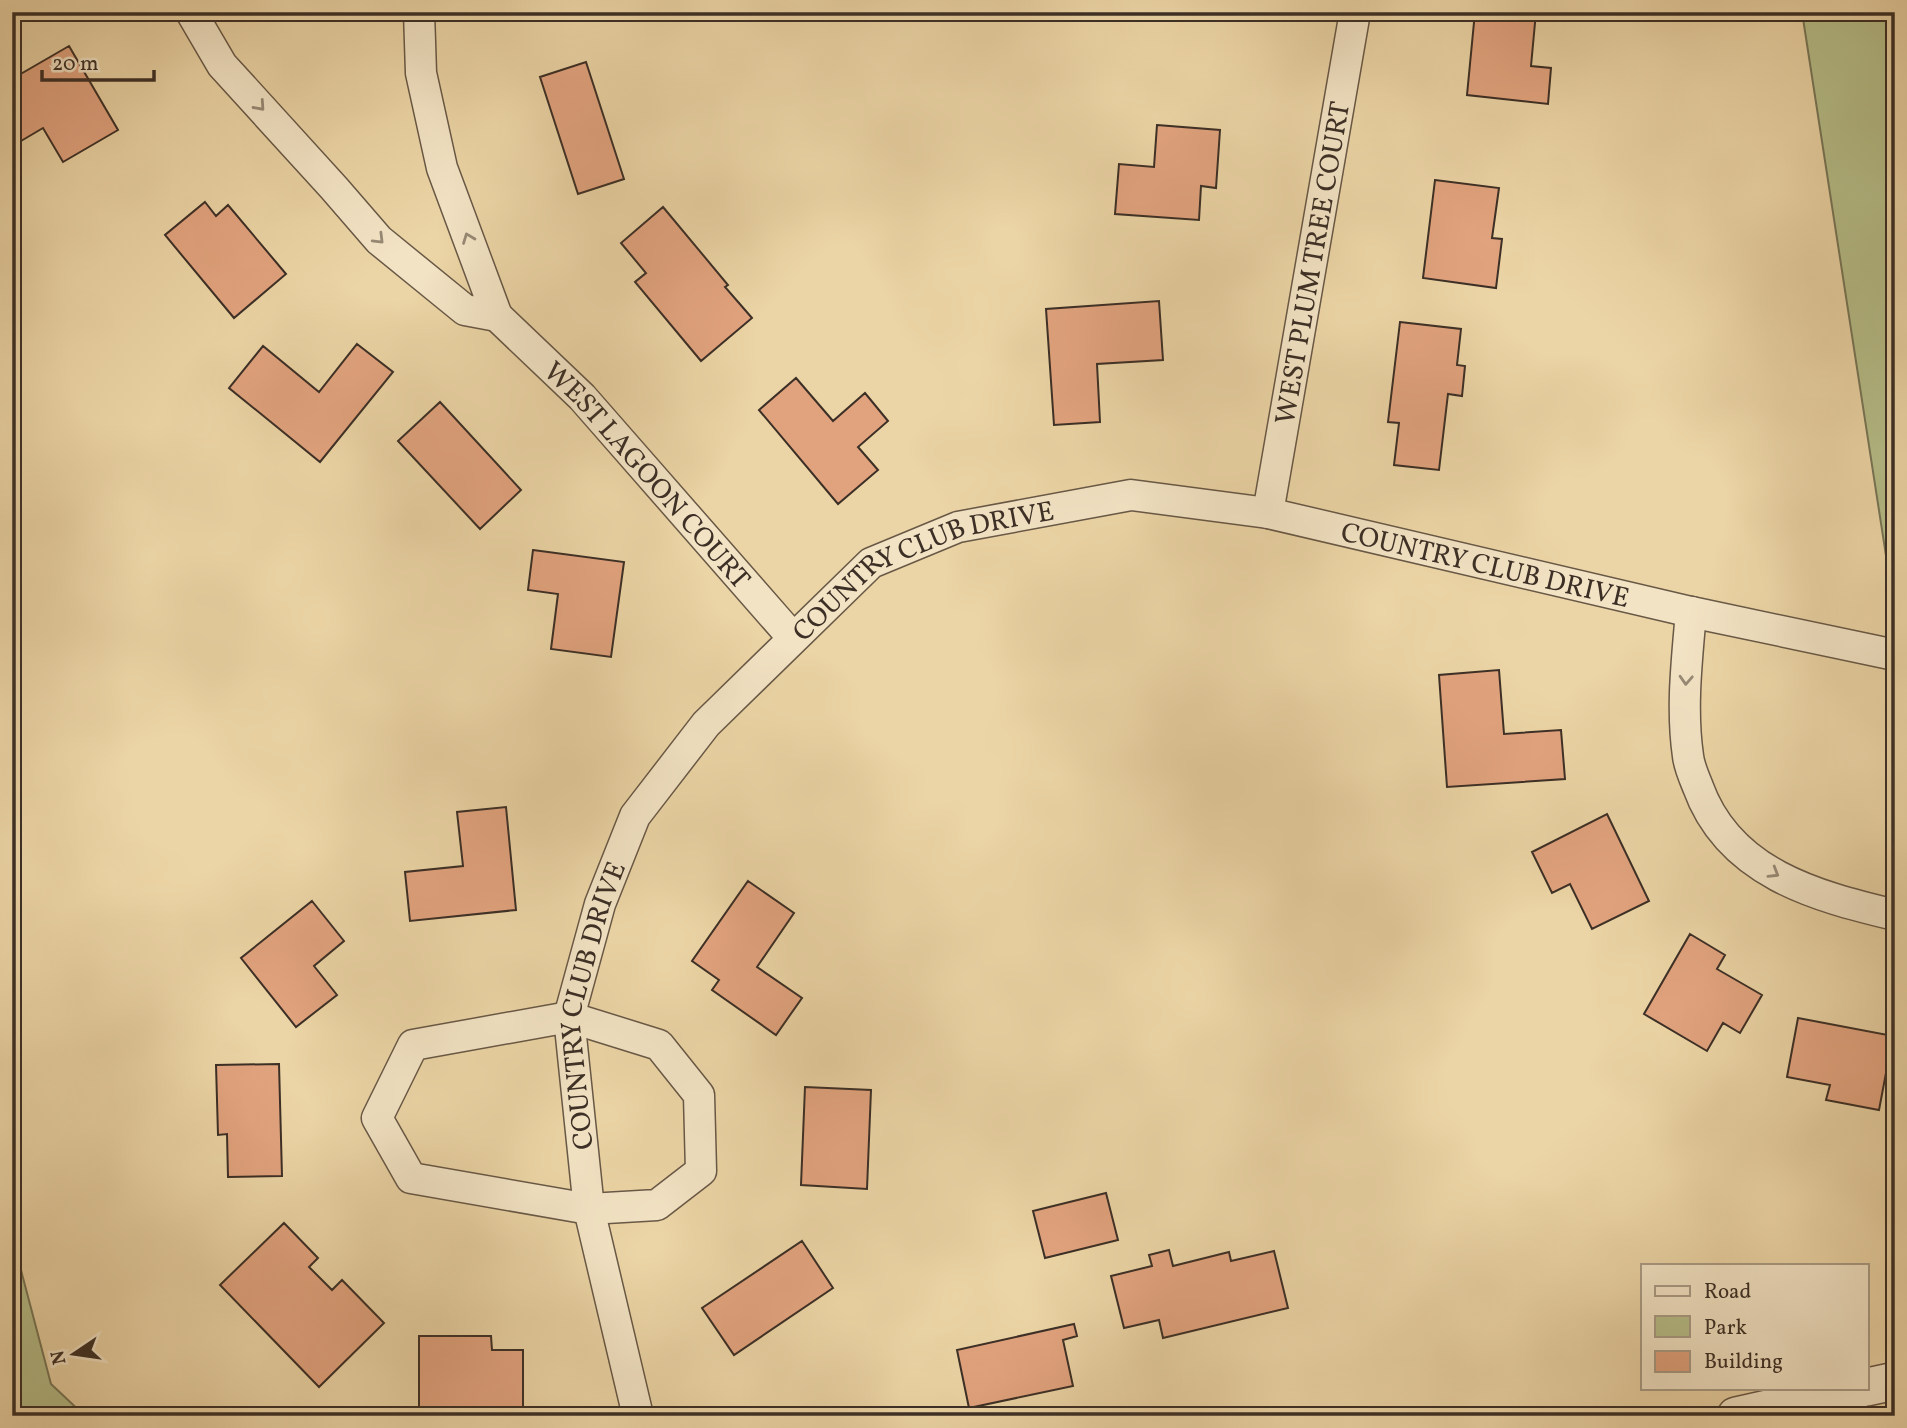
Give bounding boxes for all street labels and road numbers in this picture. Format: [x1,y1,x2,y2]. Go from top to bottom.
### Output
street label: WEST PLUM TREE COURT [1267,99,1361,428]
street label: WEST LAGOON COURT [534,353,758,598]
street label: COUNTRY CLUB DRIVE [785,493,1057,651]
street label: COUNTRY CLUB DRIVE [1337,514,1633,619]
street label: COUNTRY CLUB DRIVE [552,856,637,1151]

